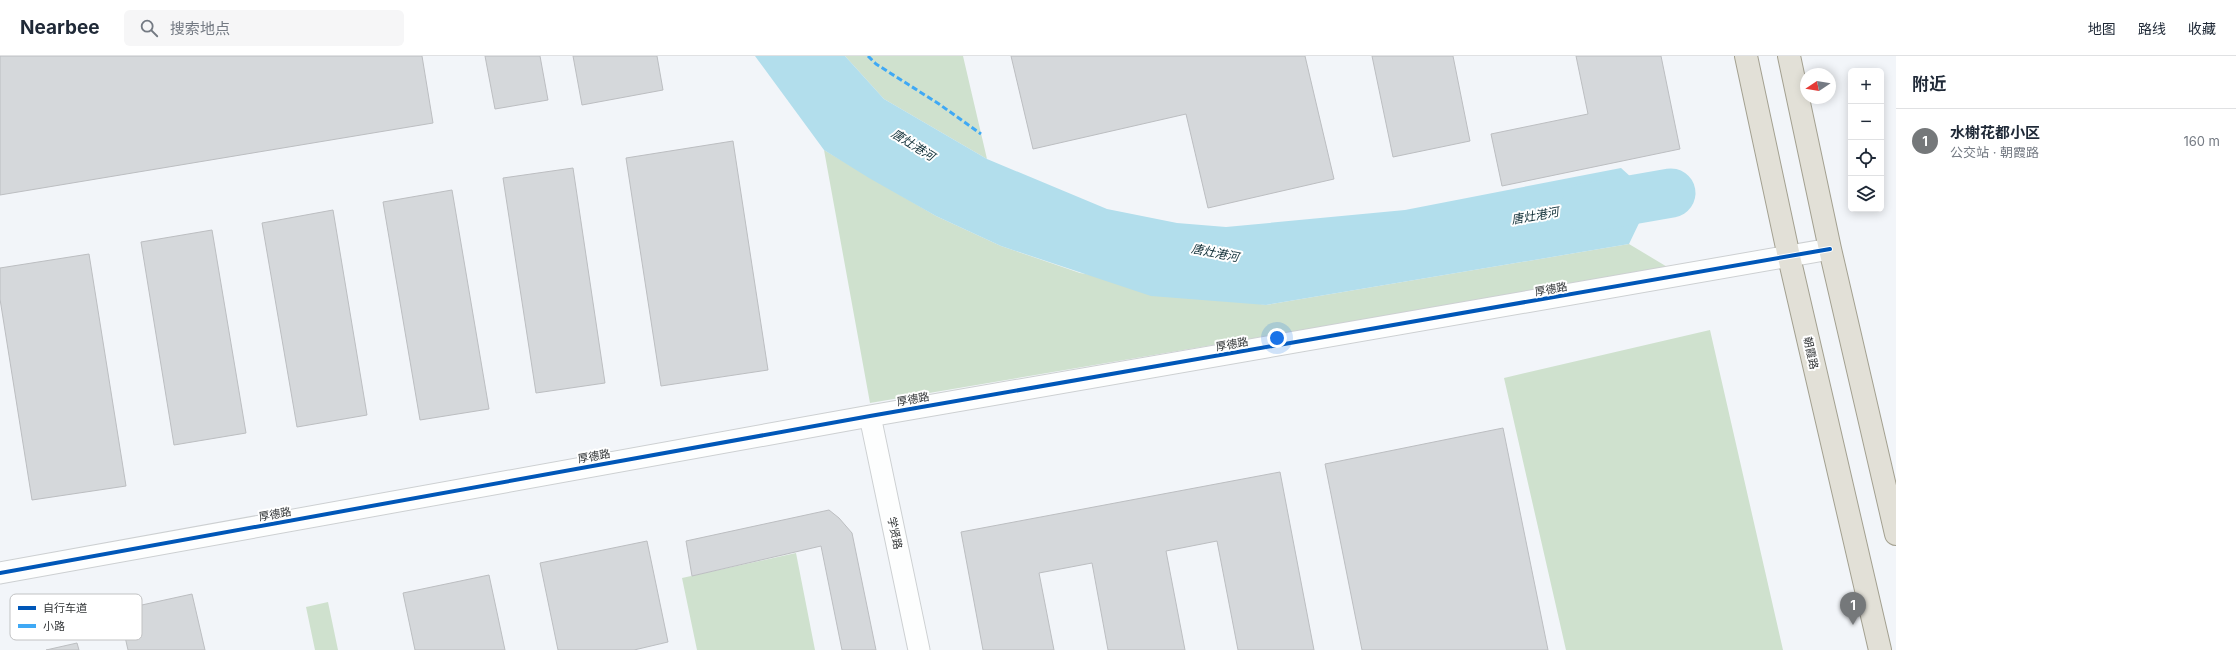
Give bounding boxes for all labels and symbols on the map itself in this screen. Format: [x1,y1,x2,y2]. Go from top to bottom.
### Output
north arrow [1800,68,1836,104]
water label: 唐灶港河 [889,125,939,165]
water label: 唐灶港河 [1510,204,1562,227]
water label: 唐灶港河 [1190,241,1242,265]
street label: 厚德路 [1534,279,1568,299]
your location [1267,328,1287,348]
street label: 厚德路 [1215,334,1249,354]
street label: 朝霞路 [1800,335,1822,371]
street label: 厚德路 [896,389,930,409]
street label: 厚德路 [577,446,611,466]
street label: 厚德路 [258,504,292,524]
street label: 学贤路 [885,515,905,551]
pin: 1 [1840,592,1866,625]
legend [10,594,142,640]
text: 自行车道 [43,601,87,615]
text: 小路 [43,619,65,633]

